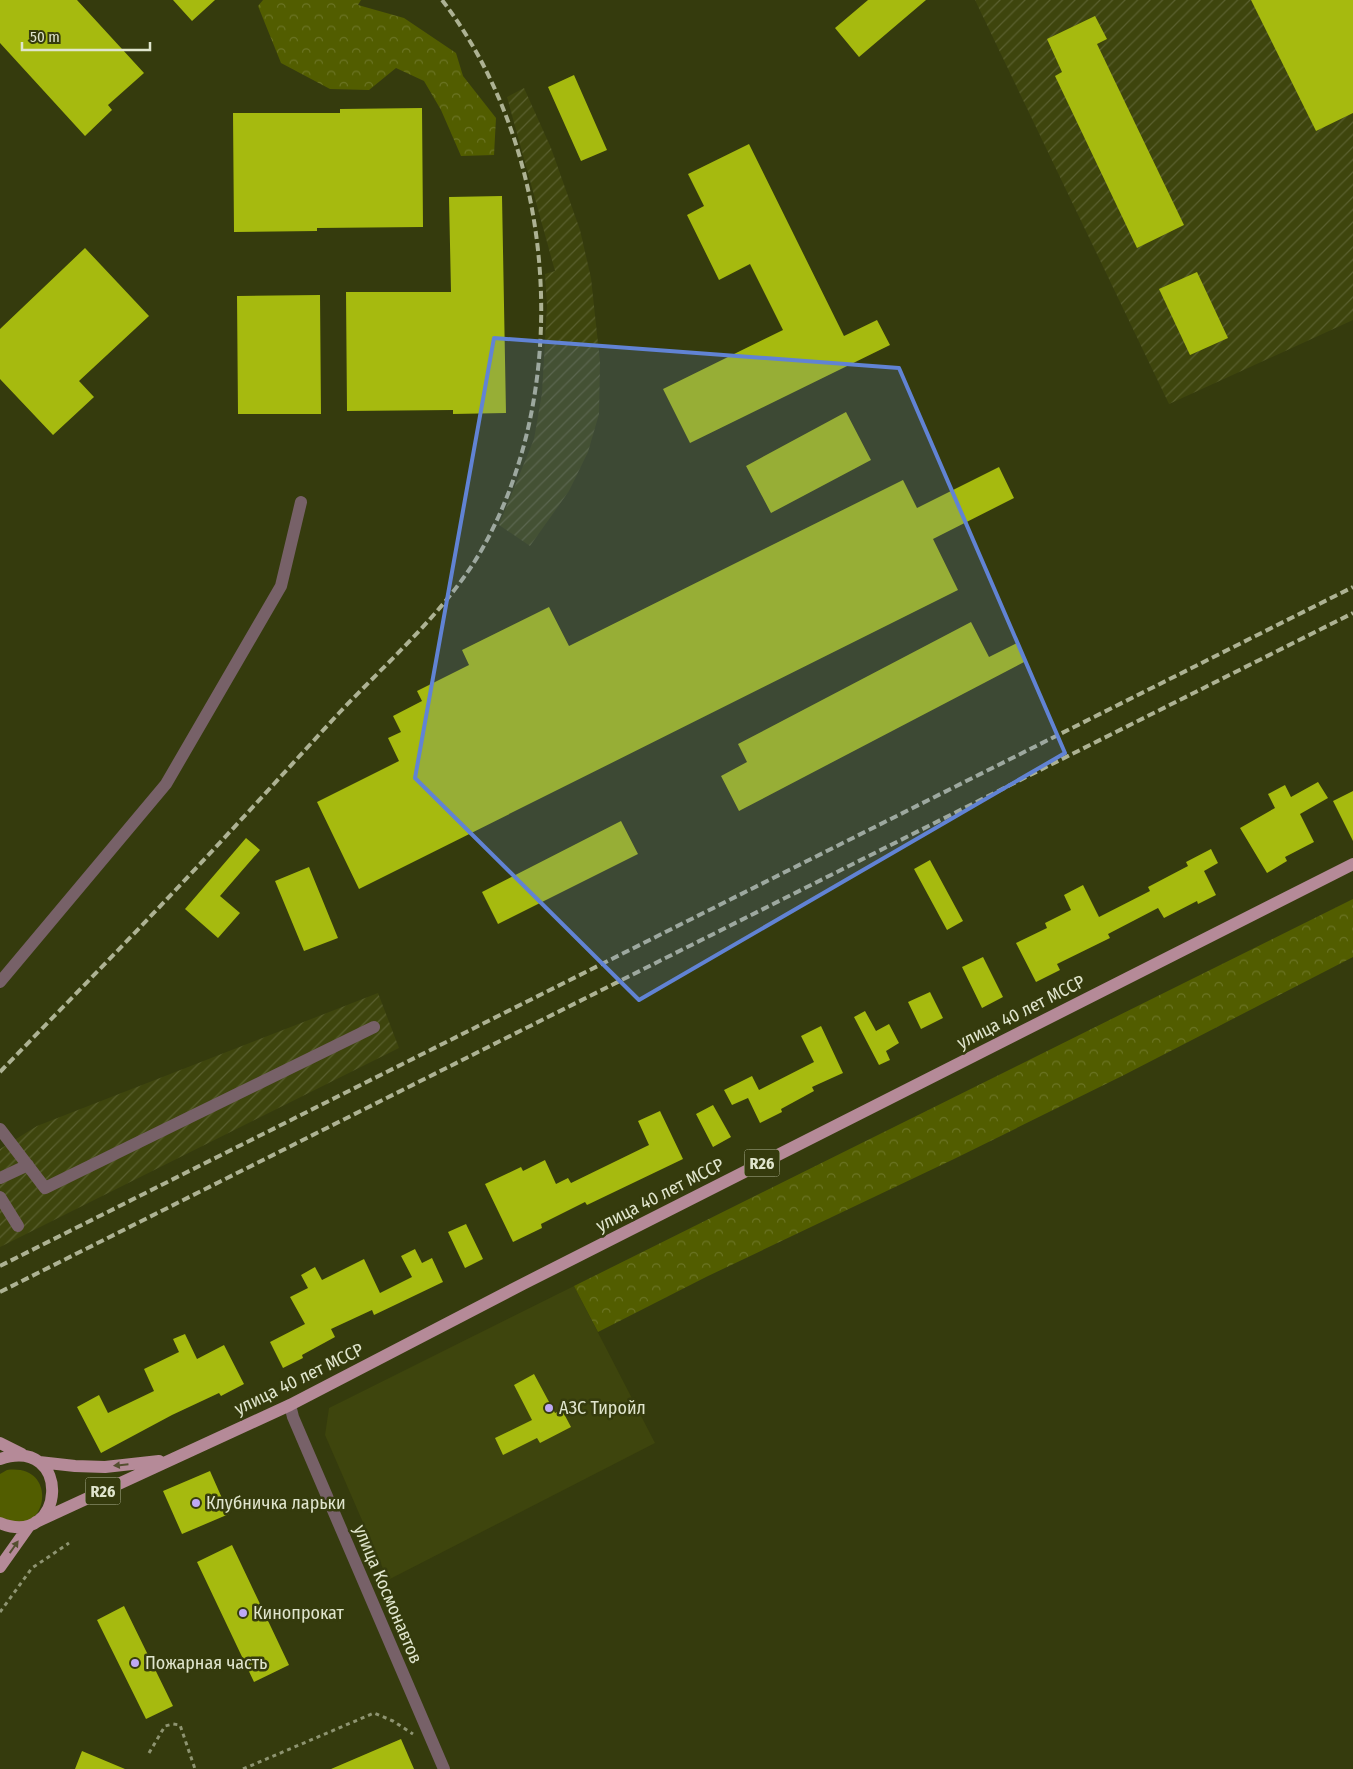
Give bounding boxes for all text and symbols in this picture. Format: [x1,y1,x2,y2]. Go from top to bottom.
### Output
scale bar [22,20,150,52]
text: 50 m [30,28,60,46]
street label: улица 40 лет МССР [953,970,1089,1054]
road number: R26 [744,1150,780,1176]
street label: улица 40 лет МССР [592,1153,728,1237]
street label: улица 40 лет МССР [231,1338,367,1420]
place label: АЗС Тиройл [559,1397,646,1419]
marker: АЗС Тиройл [543,1402,555,1414]
one-way arrow [112,1461,128,1469]
road number: R26 [86,1478,120,1504]
place label: Клубничка ларьки [206,1492,346,1514]
marker: Клубничка ларьки [190,1497,202,1509]
street label: улица Космонавтов [349,1521,427,1667]
one-way arrow [9,1540,19,1553]
place label: Кинопрокат [253,1602,345,1624]
marker: Кинопрокат [237,1607,249,1619]
place label: Пожарная часть [145,1652,267,1674]
marker: Пожарная часть [129,1657,141,1669]

